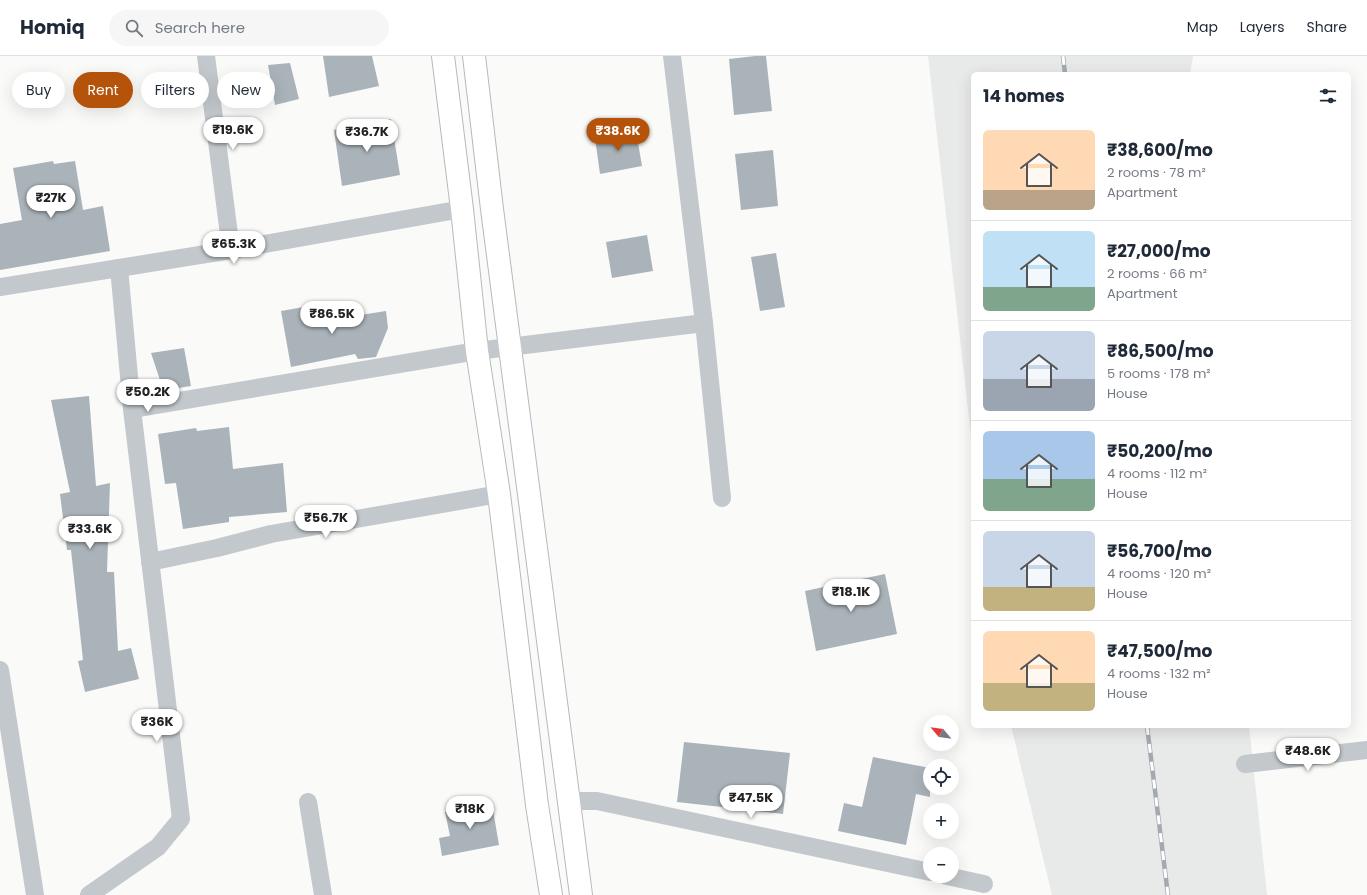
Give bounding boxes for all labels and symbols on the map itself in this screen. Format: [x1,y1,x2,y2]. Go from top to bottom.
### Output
pin: ₹19.6K [200,117,266,151]
pin: ₹38.6K [585,118,651,152]
pin: ₹36.7K [334,119,400,153]
pin: ₹27K [27,185,75,219]
pin: ₹65.3K [201,231,267,265]
pin: ₹86.5K [299,301,365,335]
pin: ₹50.2K [115,379,181,413]
pin: ₹56.7K [293,505,359,539]
pin: ₹33.6K [57,516,123,550]
pin: ₹18.1K [818,579,884,613]
pin: ₹36K [133,709,181,743]
north arrow [923,715,959,751]
pin: ₹48.6K [1275,738,1341,772]
pin: ₹47.5K [718,785,784,819]
pin: ₹18K [446,796,494,830]

